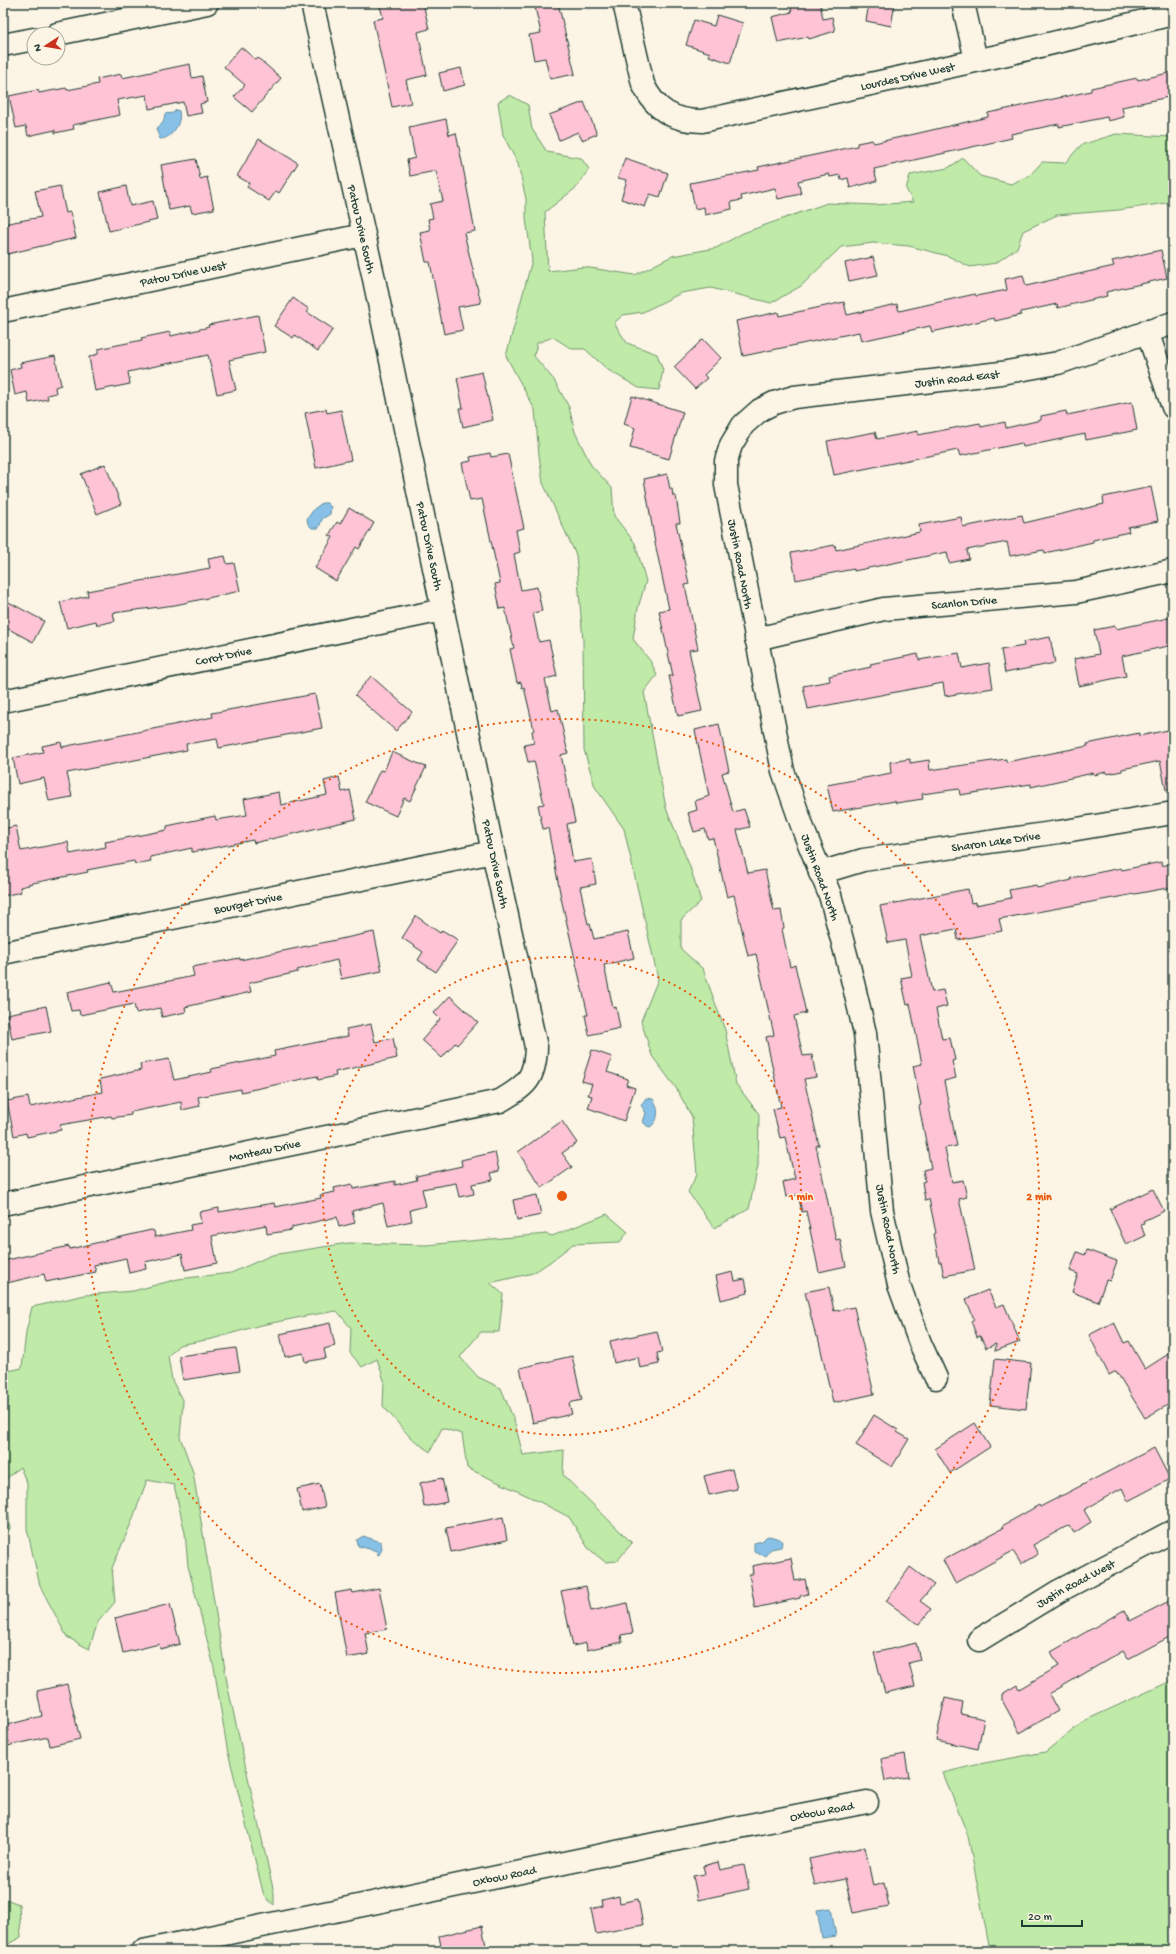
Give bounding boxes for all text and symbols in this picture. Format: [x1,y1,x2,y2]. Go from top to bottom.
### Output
north arrow [26,26,66,66]
text: N [32,43,45,52]
street label: Lourdes Drive West [860,60,957,95]
street label: Patou Drive South [343,183,377,276]
street label: Patou Drive West [138,259,229,291]
street label: Justin Road East [914,368,1001,392]
street label: Patou Drive South [412,500,444,593]
street label: Justin Road North [723,518,755,611]
street label: Scanlon Drive [931,594,999,614]
street label: Corot Drive [194,645,254,670]
street label: Patou Drive South [478,818,510,911]
street label: Sharon Lake Drive [951,830,1042,856]
street label: Justin Road North [797,832,841,923]
street label: Bourget Drive [212,890,284,919]
street label: Monteau Drive [228,1137,303,1166]
street label: Justin Road North [871,1183,903,1276]
centre of rings [555,1189,569,1203]
text: 1 min [788,1191,814,1205]
text: 2 min [1026,1191,1052,1205]
street label: Justin Road West [1035,1557,1119,1612]
street label: Oxbow Road [789,1800,856,1826]
street label: Oxbow Road [472,1864,539,1891]
scale bar [1022,1902,1082,1928]
text: 20 m [1028,1911,1053,1925]

